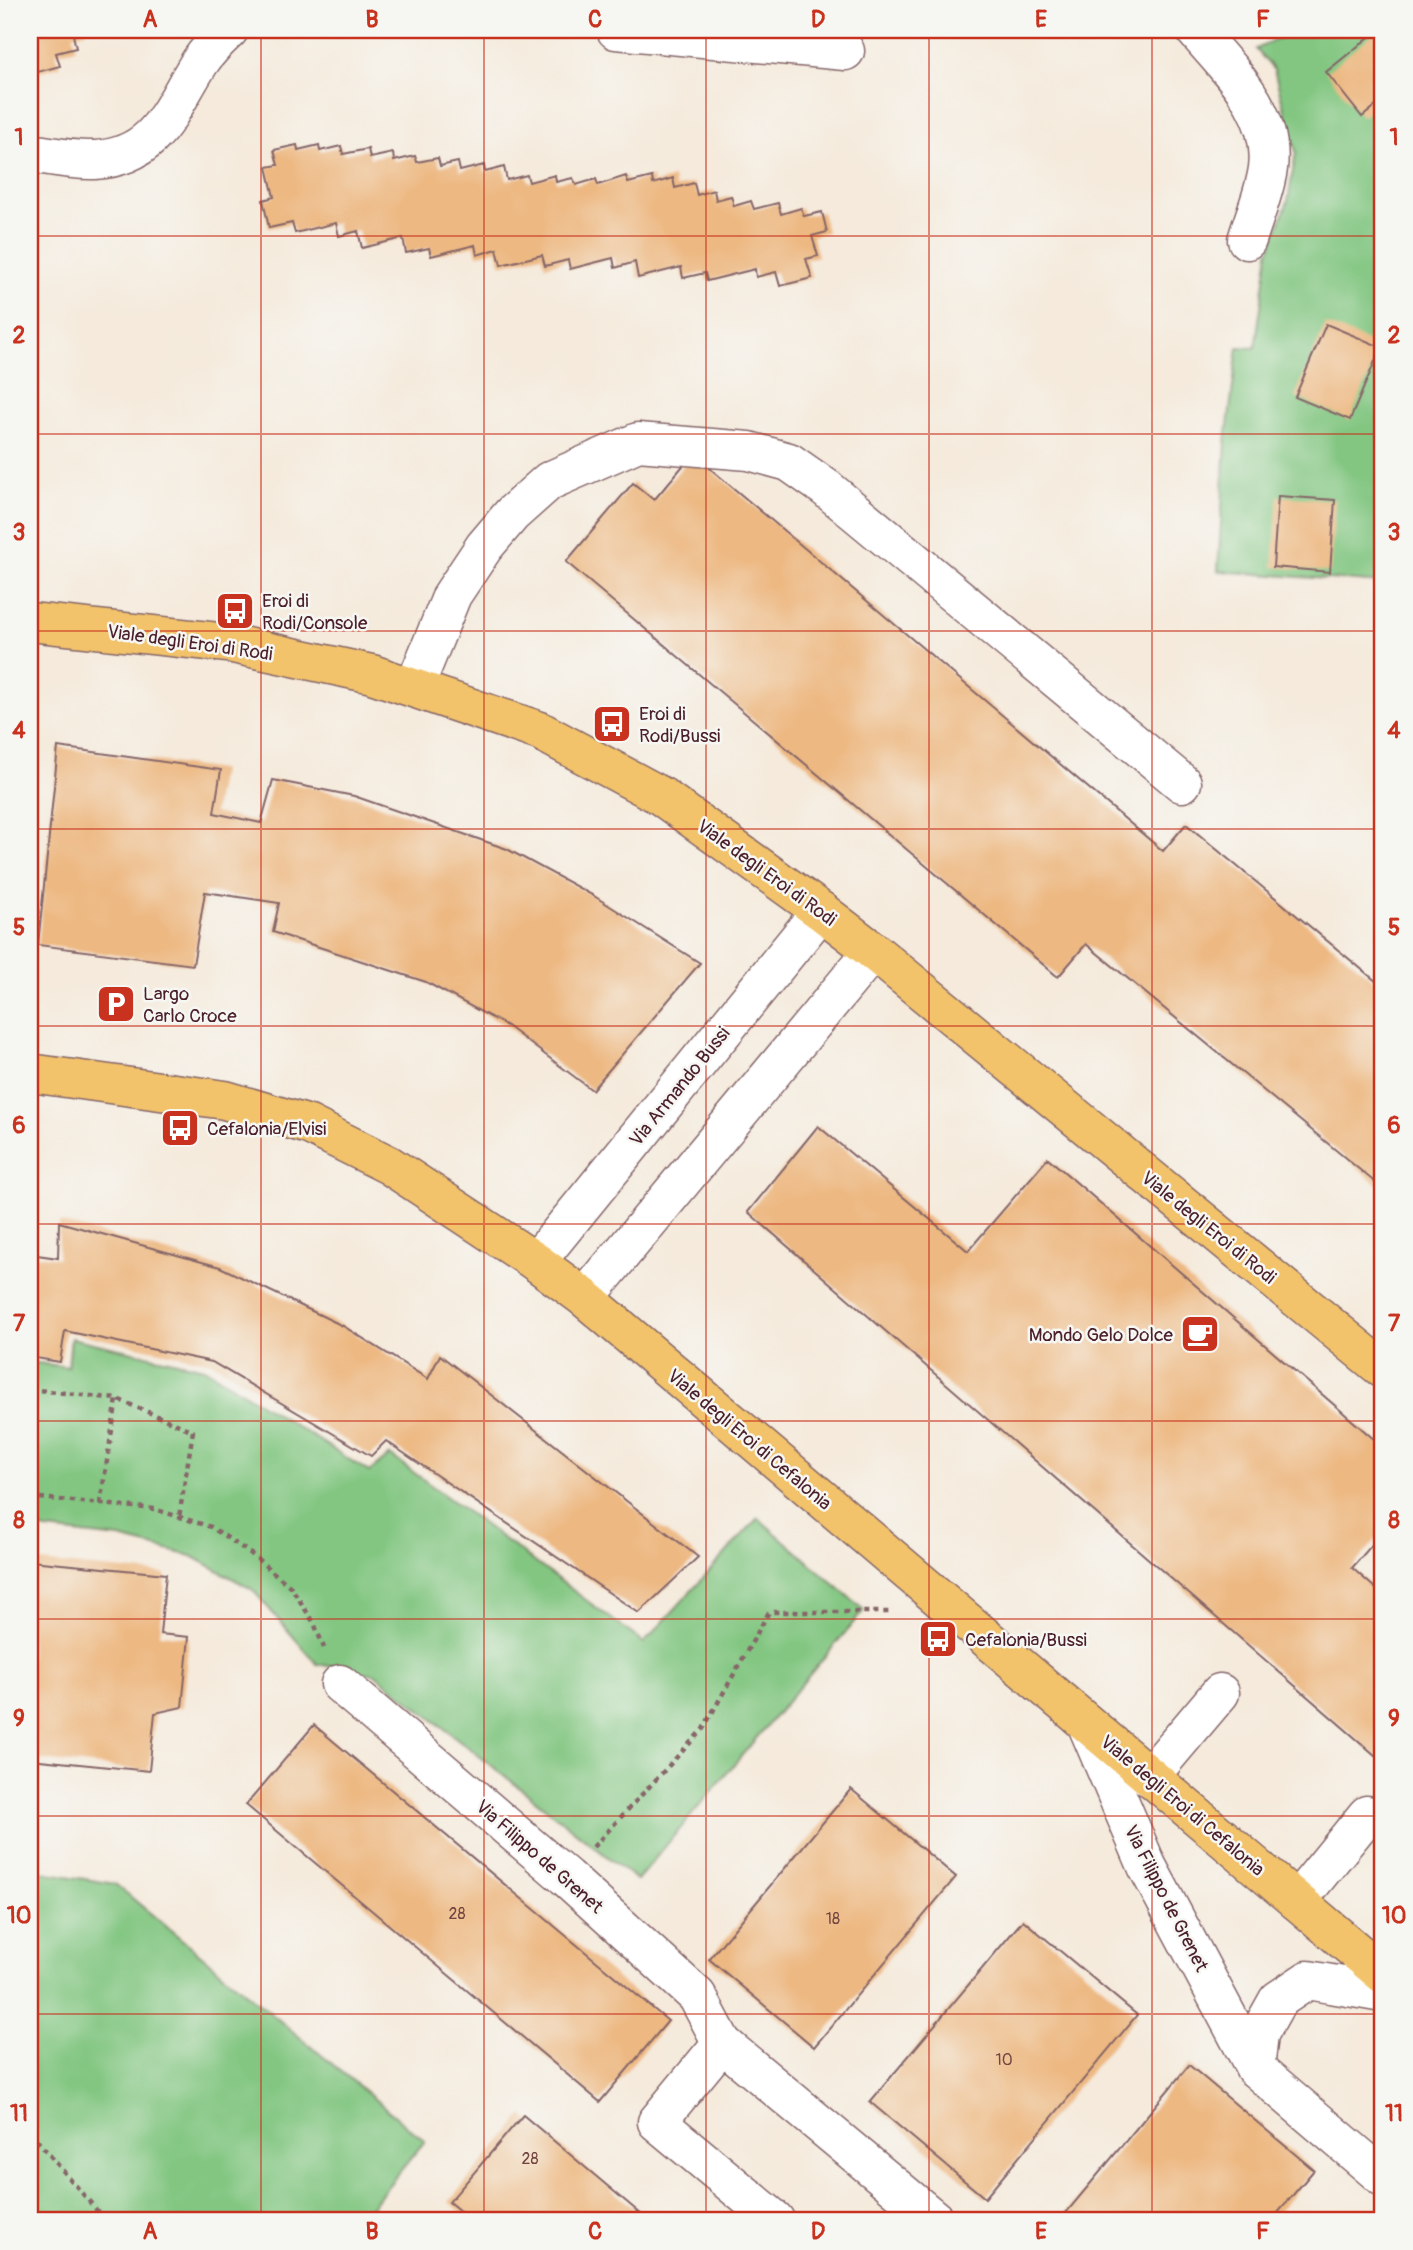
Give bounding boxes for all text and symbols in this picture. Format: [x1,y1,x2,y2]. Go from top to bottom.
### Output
text: A [143,5,158,34]
text: B [365,5,379,34]
text: C [588,5,602,34]
text: D [811,5,825,34]
text: E [1035,5,1047,34]
text: F [1256,5,1270,34]
text: 1 [15,123,24,152]
text: 1 [1390,123,1399,152]
text: 2 [13,321,26,350]
text: 2 [1388,321,1401,350]
text: 3 [13,518,25,547]
text: 3 [1388,518,1400,547]
place label: Eroi di Rodi/Console [262,589,368,635]
bus stop icon: Eroi di Rodi/Console [214,590,256,632]
street label: Viale degli Eroi di Rodi [106,620,274,666]
place label: Eroi di Rodi/Bussi [639,702,720,748]
bus stop icon: Eroi di Rodi/Bussi [591,703,633,745]
text: 4 [12,716,26,745]
text: 4 [1387,716,1401,745]
street label: Viale degli Eroi di Rodi [692,814,841,932]
text: 5 [13,913,25,942]
text: 5 [1388,913,1400,942]
place label: Largo Carlo Croce [143,982,237,1028]
parking icon: Largo Carlo Croce [95,983,137,1025]
street label: Via Armando Bussi [624,1022,735,1151]
bus stop icon: Cefalonia/Elvisi [159,1107,201,1149]
text: 6 [12,1111,26,1140]
text: 6 [1387,1111,1401,1140]
place label: Cefalonia/Elvisi [207,1117,326,1141]
street label: Viale degli Eroi di Rodi [1136,1166,1281,1290]
text: 7 [13,1309,26,1338]
text: 7 [1388,1309,1401,1338]
cafe icon: Mondo Gelo Dolce [1179,1313,1221,1355]
place label: Mondo Gelo Dolce [1029,1323,1174,1347]
street label: Viale degli Eroi di Cefalonia [662,1364,837,1516]
text: 8 [13,1506,25,1535]
text: 8 [1388,1506,1400,1535]
bus stop icon: Cefalonia/Bussi [917,1618,959,1660]
place label: Cefalonia/Bussi [965,1628,1087,1652]
text: 9 [13,1704,25,1733]
text: 9 [1388,1704,1400,1733]
street label: Viale degli Eroi di Cefalonia [1095,1730,1270,1882]
street label: Via Filippo de Grenet [471,1795,608,1919]
street label: Via Filippo de Grenet [1119,1821,1214,1976]
text: 10 [7,1901,31,1930]
text: 10 [1382,1901,1406,1930]
house number: 28 [448,1904,466,1924]
house number: 18 [826,1909,840,1929]
house number: 10 [995,2050,1013,2070]
text: 11 [10,2099,28,2128]
text: 11 [1385,2099,1403,2128]
house number: 28 [521,2149,539,2169]
text: A [143,2217,158,2246]
text: B [365,2217,379,2246]
text: C [588,2217,602,2246]
text: D [811,2217,825,2246]
text: E [1035,2217,1047,2246]
text: F [1256,2217,1270,2246]

